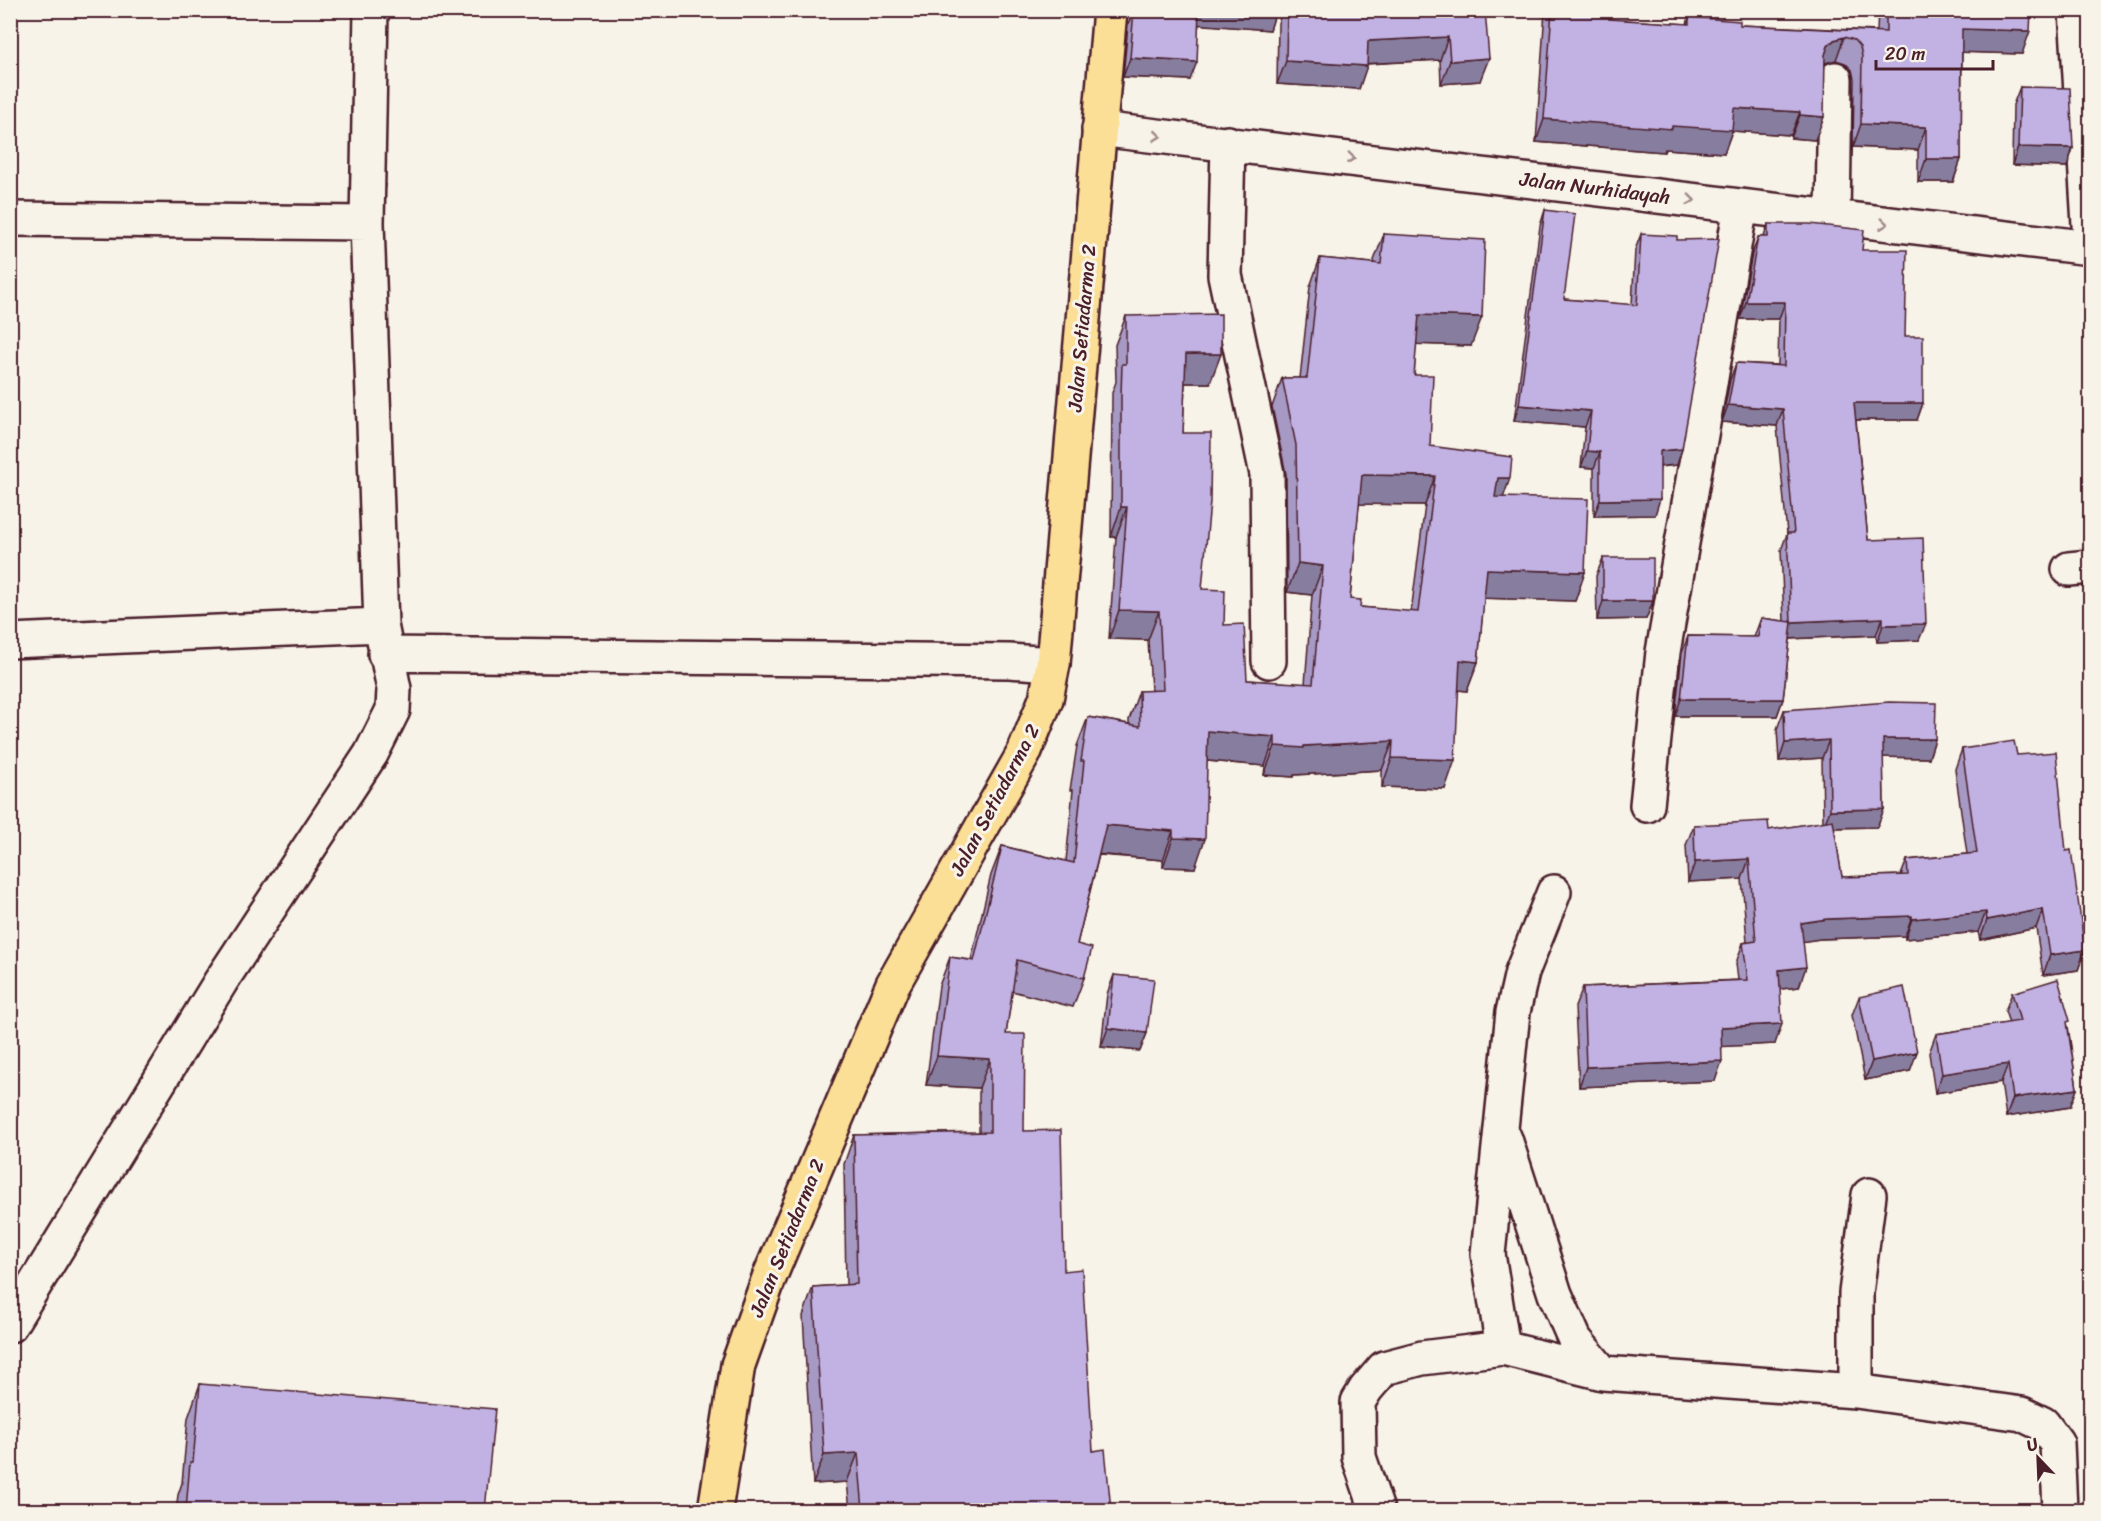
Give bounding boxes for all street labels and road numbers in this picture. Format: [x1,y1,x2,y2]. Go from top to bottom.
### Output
street label: Jalan Nurhidayah [1517,161,1672,215]
street label: Jalan Setiadarma 2 [1057,242,1107,414]
street label: Jalan Setiadarma 2 [940,717,1050,883]
street label: Jalan Setiadarma 2 [739,1153,835,1323]

